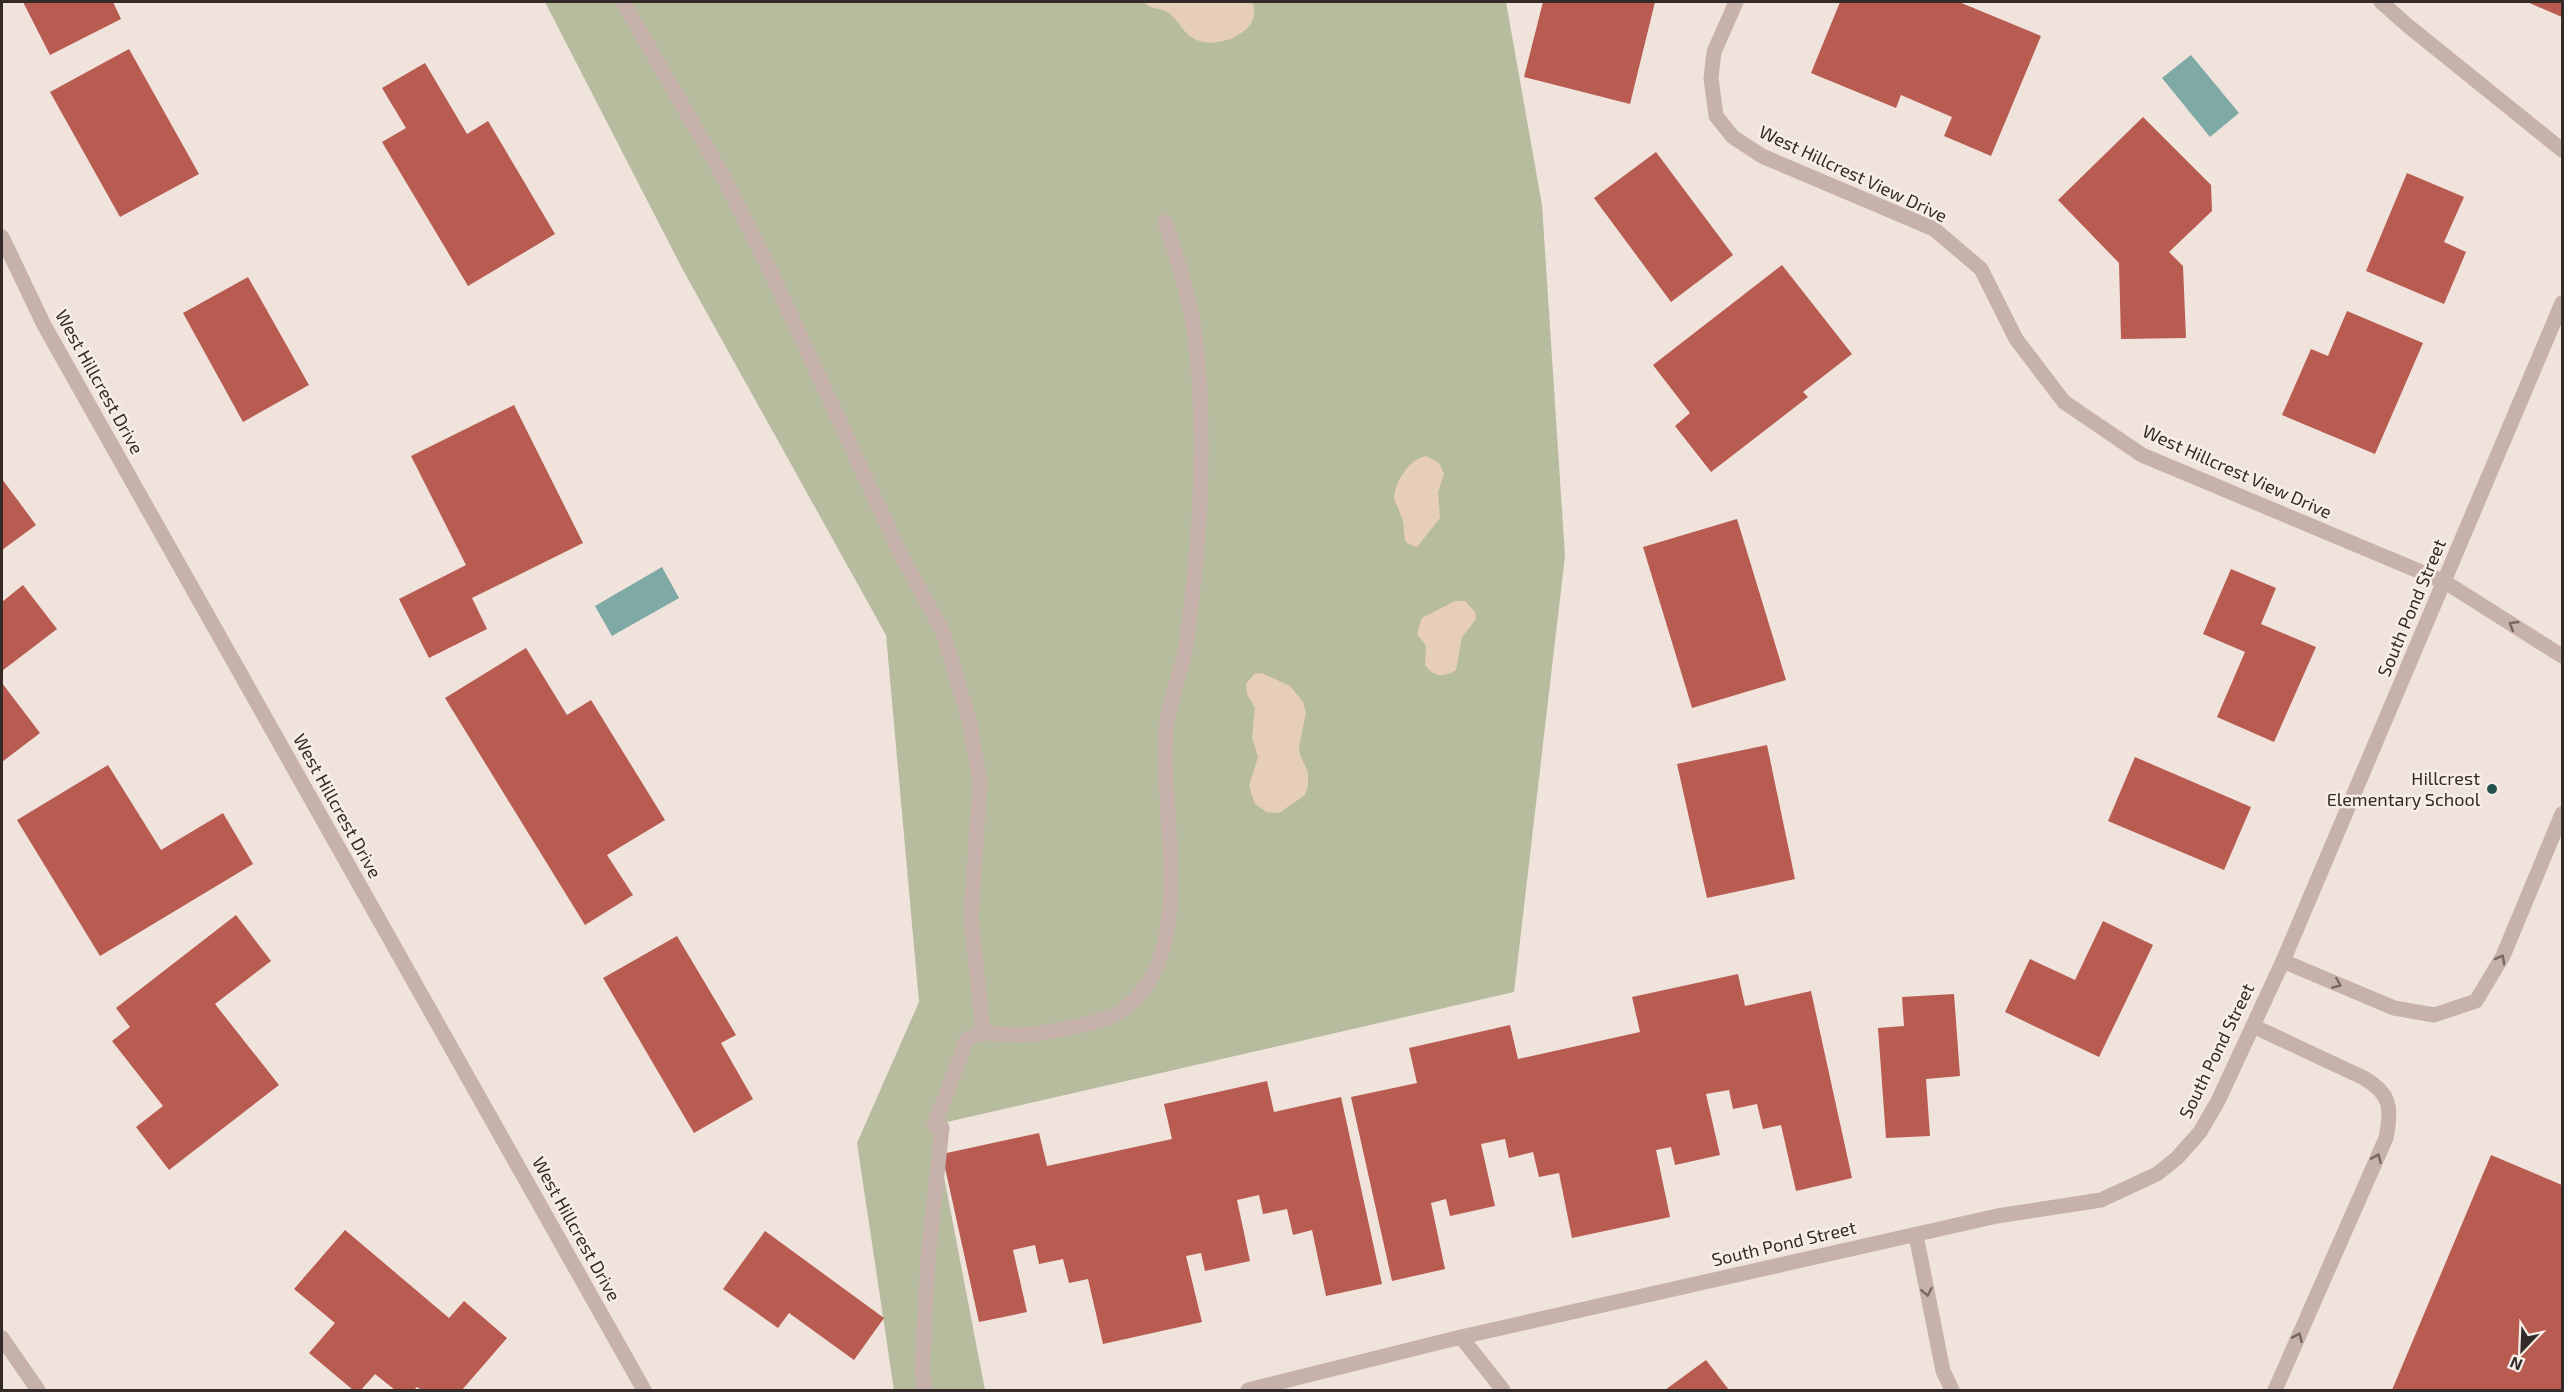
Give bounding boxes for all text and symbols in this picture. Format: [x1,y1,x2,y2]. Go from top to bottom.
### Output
street label: West Hillcrest View Drive [1756,120,1951,226]
street label: West Hillcrest Drive [51,305,149,458]
street label: West Hillcrest View Drive [2139,419,2335,523]
street label: South Pond Street [2372,535,2450,680]
one-way arrow [2509,620,2519,632]
street label: West Hillcrest Drive [289,729,387,882]
place label: Hillcrest Elementary School [2327,767,2481,810]
marker: Hillcrest Elementary School [2485,782,2499,796]
one-way arrow [2494,955,2505,965]
one-way arrow [2331,977,2342,989]
street label: South Pond Street [2174,979,2258,1122]
street label: West Hillcrest Drive [528,1152,626,1305]
one-way arrow [2370,1154,2382,1165]
street label: South Pond Street [1709,1216,1858,1270]
one-way arrow [1920,1287,1933,1297]
north arrow [2492,1320,2552,1380]
one-way arrow [2291,1332,2303,1343]
text: N [2507,1353,2525,1375]

